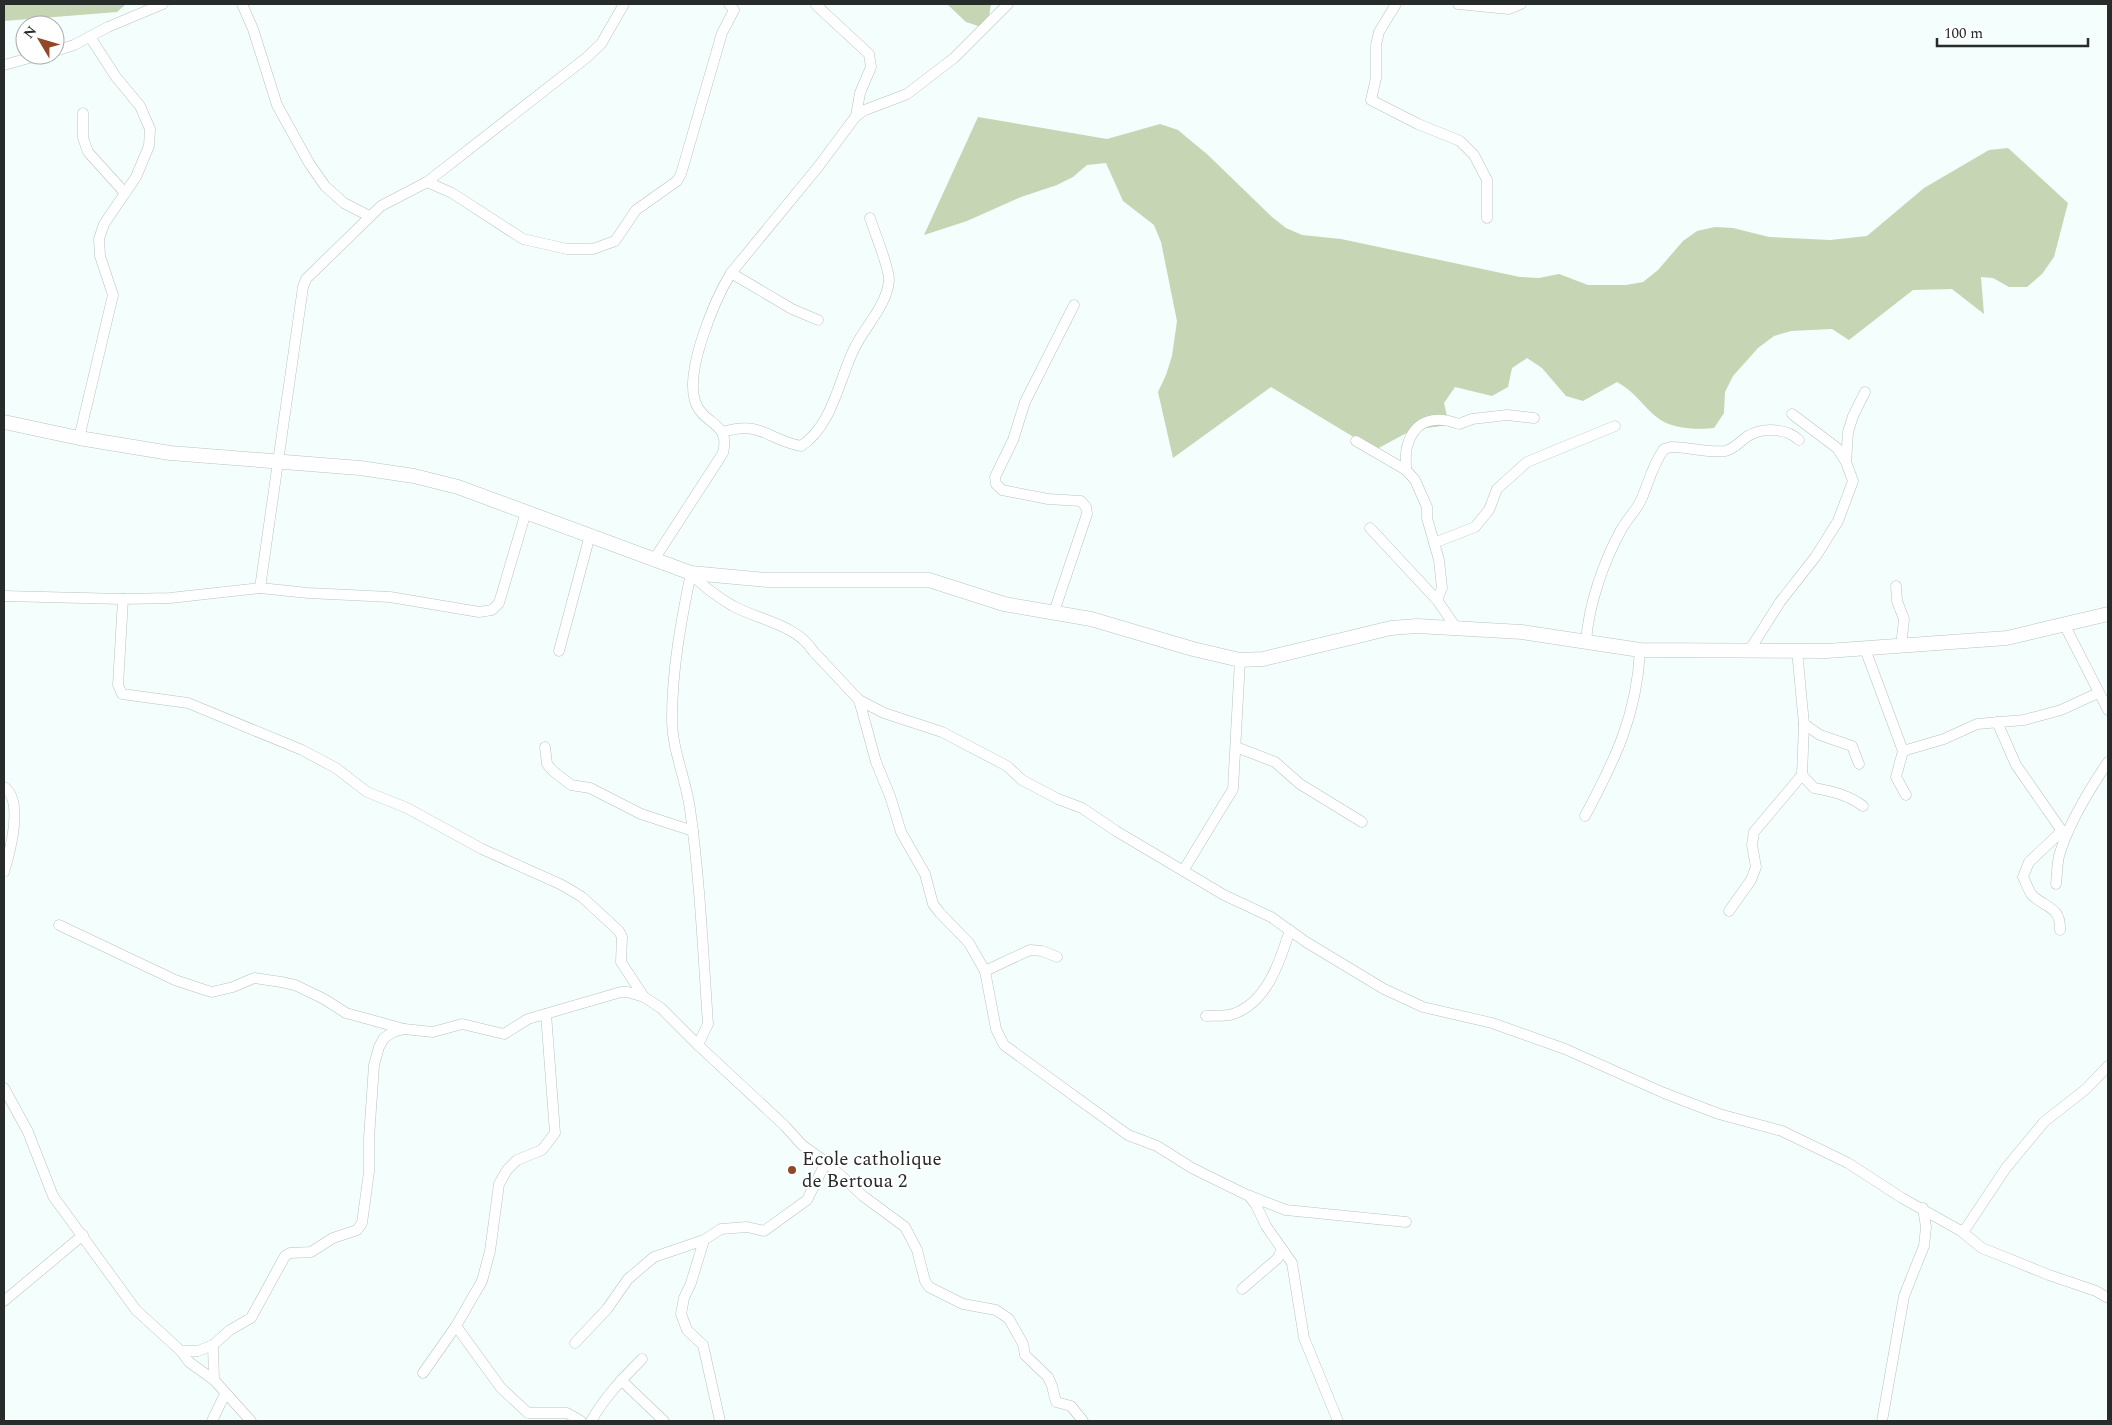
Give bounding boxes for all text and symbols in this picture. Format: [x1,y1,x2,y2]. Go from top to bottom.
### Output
north arrow [15,15,65,65]
scale bar [1937,15,2088,47]
text: N [18,21,42,43]
text: 100 m [1944,22,1983,45]
place label: Ecole catholique de Bertoua 2 [802,1145,942,1196]
marker: Ecole catholique de Bertoua 2 [786,1164,798,1176]

